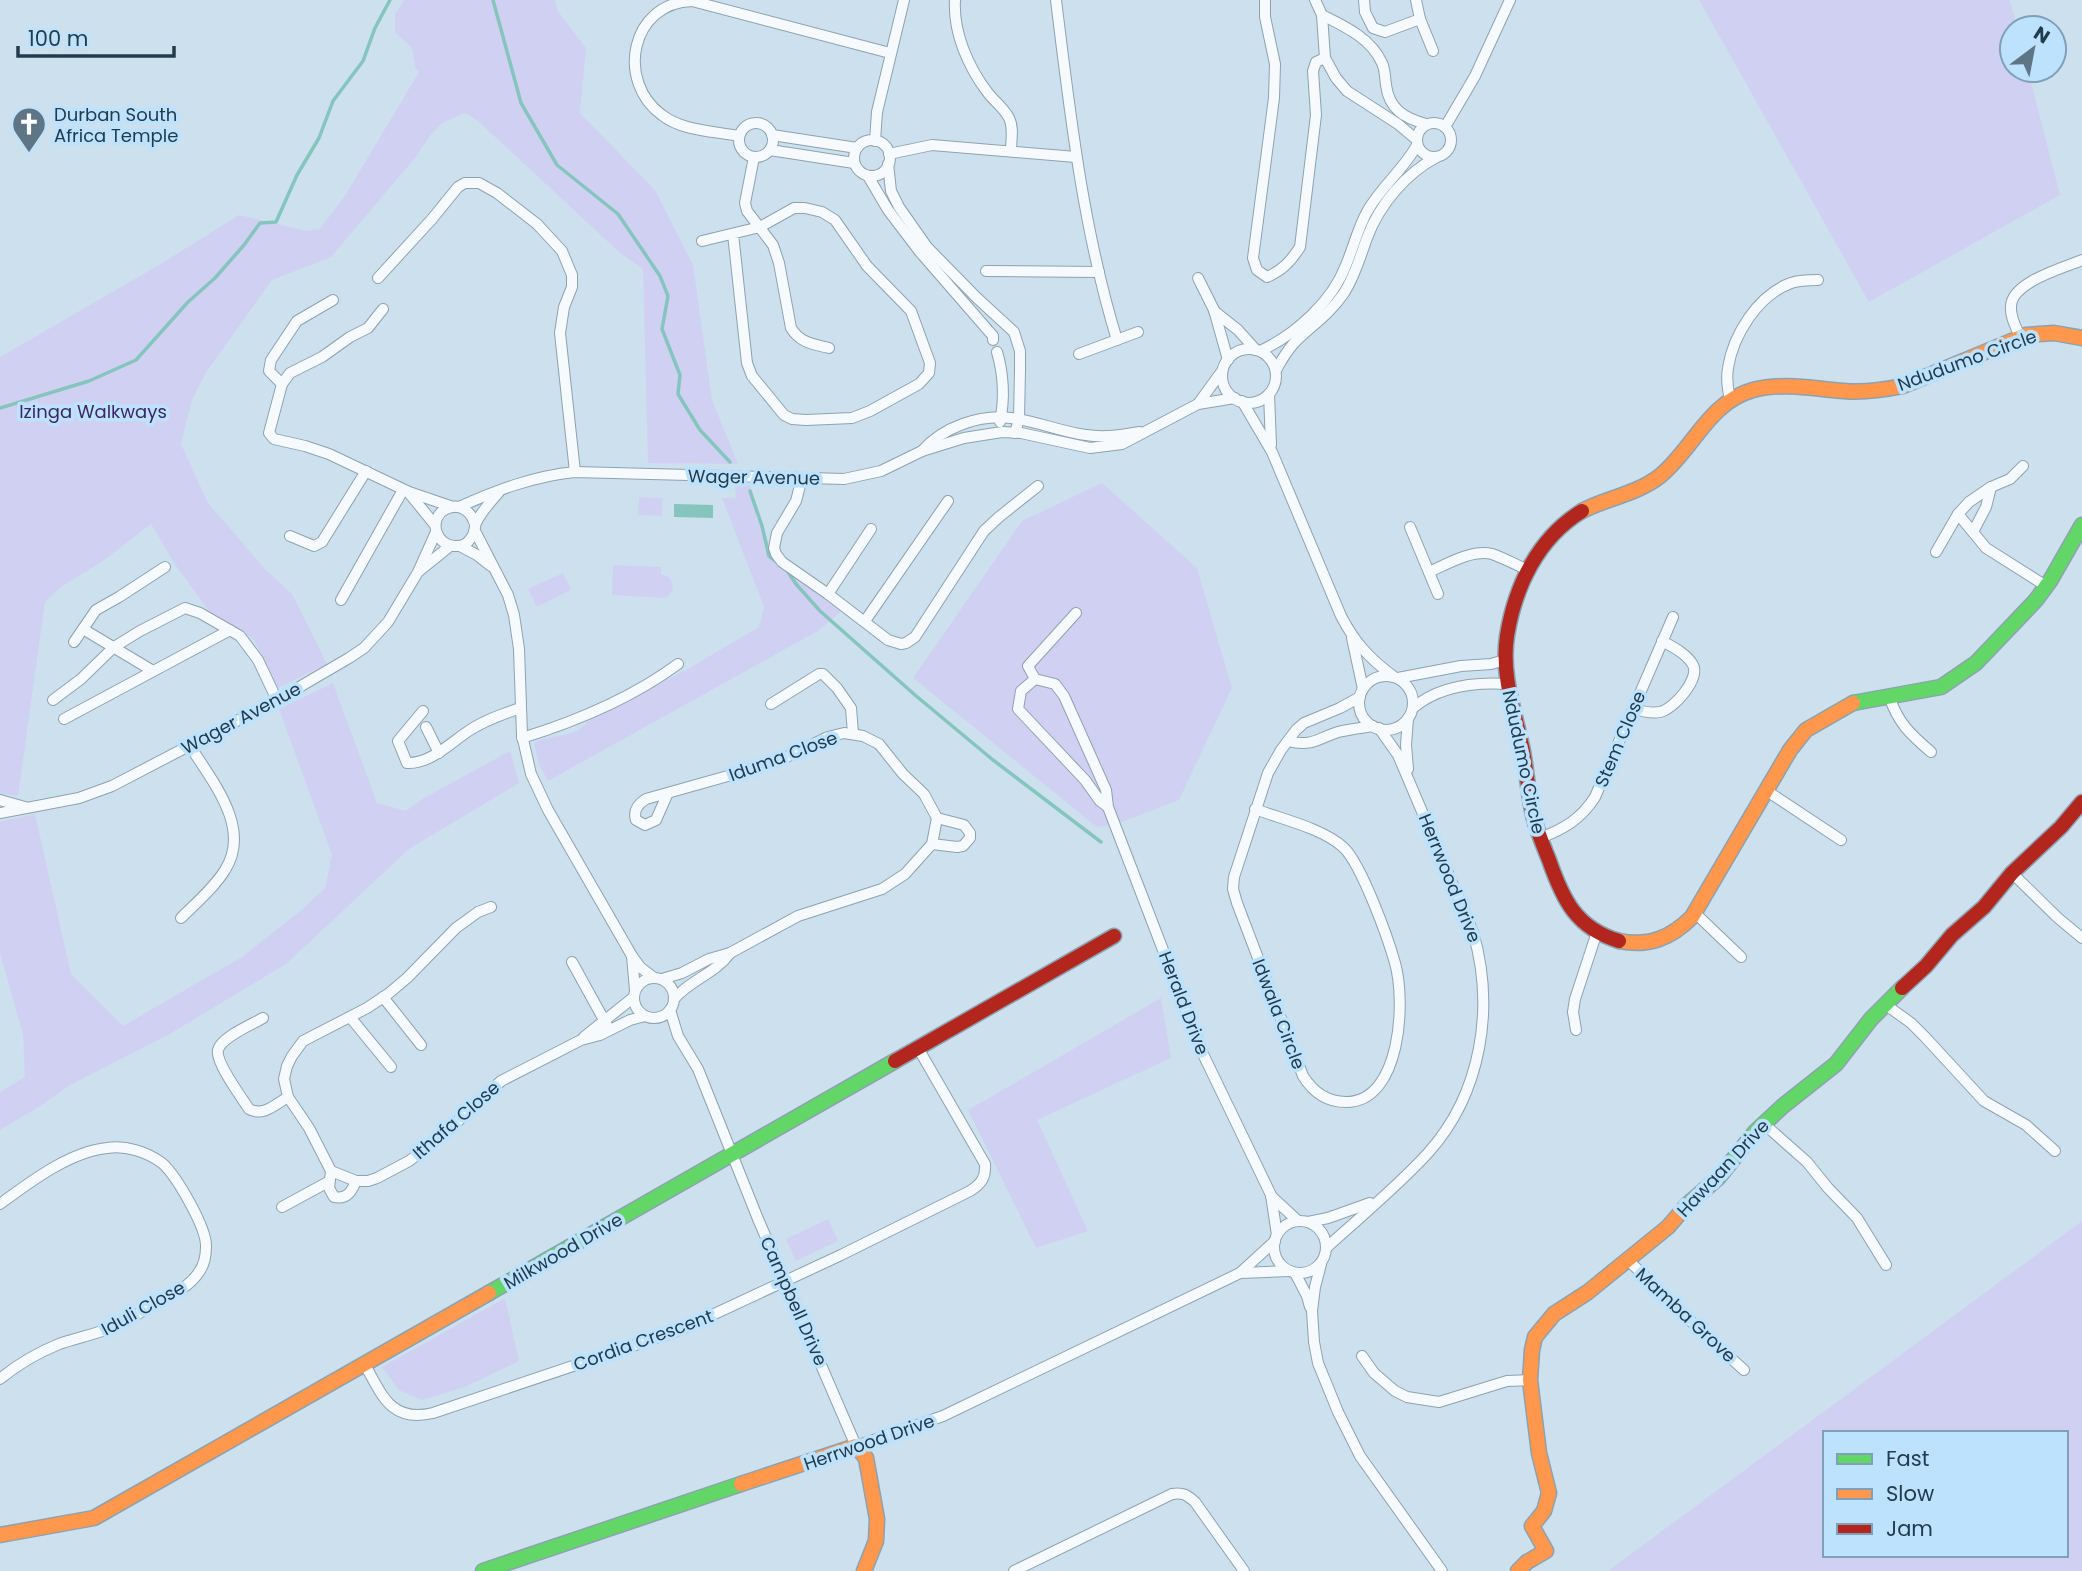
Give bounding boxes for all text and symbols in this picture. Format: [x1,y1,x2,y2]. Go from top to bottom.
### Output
scale bar [18,14,173,58]
north arrow [1998,14,2068,84]
text: N [2029,20,2055,50]
text: 100 m [28,24,88,53]
place label: Durban South Africa Temple [54,102,178,148]
church icon: Durban South Africa Temple [10,105,48,154]
street label: Ndudumo Circle [1894,323,2040,397]
park label: Izinga Walkways [19,399,167,424]
street label: Wager Avenue [688,463,820,491]
street label: Wager Avenue [177,676,305,760]
street label: Stem Close [1589,687,1651,791]
street label: Ndudumo Circle [1497,688,1551,836]
street label: Iduma Close [725,725,841,787]
street label: Herrwood Drive [1413,810,1487,946]
street label: Herald Drive [1153,948,1215,1058]
street label: Idwala Circle [1246,955,1312,1073]
street label: Ithafa Close [407,1075,505,1165]
street label: Hawaan Drive [1671,1114,1775,1222]
street label: Milkwood Drive [499,1207,627,1295]
street label: Campbell Drive [754,1232,834,1370]
street label: Mamba Grove [1630,1262,1742,1368]
street label: Iduli Close [97,1275,189,1341]
street label: Cordia Crescent [570,1303,716,1377]
street label: Herrwood Drive [800,1408,938,1476]
legend [1823,1431,2068,1557]
text: Fast [1886,1444,1929,1473]
text: Slow [1886,1479,1934,1508]
text: Jam [1886,1514,1933,1543]

